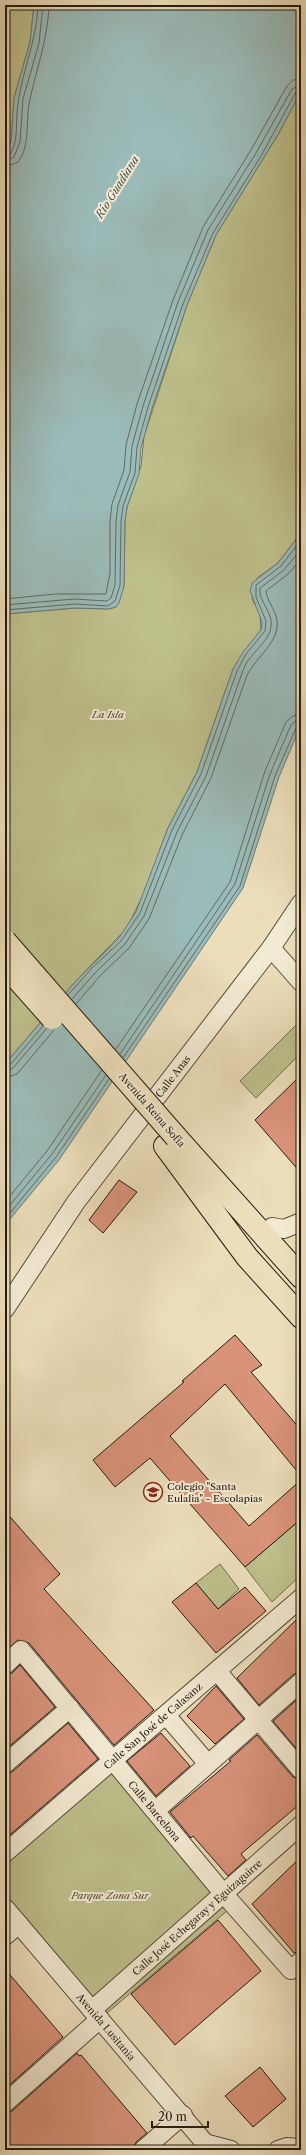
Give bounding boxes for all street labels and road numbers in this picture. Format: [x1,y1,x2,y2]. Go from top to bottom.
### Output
street label: Calle Anas [152,1052,193,1100]
street label: Avenida Reina Sofía [115,1069,188,1151]
street label: Calle San José de Calasanz [101,1680,205,1772]
street label: Calle Barcelona [126,1778,184,1844]
street label: Calle José Echegaray y Eguizaguirre [129,1856,265,1978]
street label: Avenida Lusitania [73,1990,139,2064]

